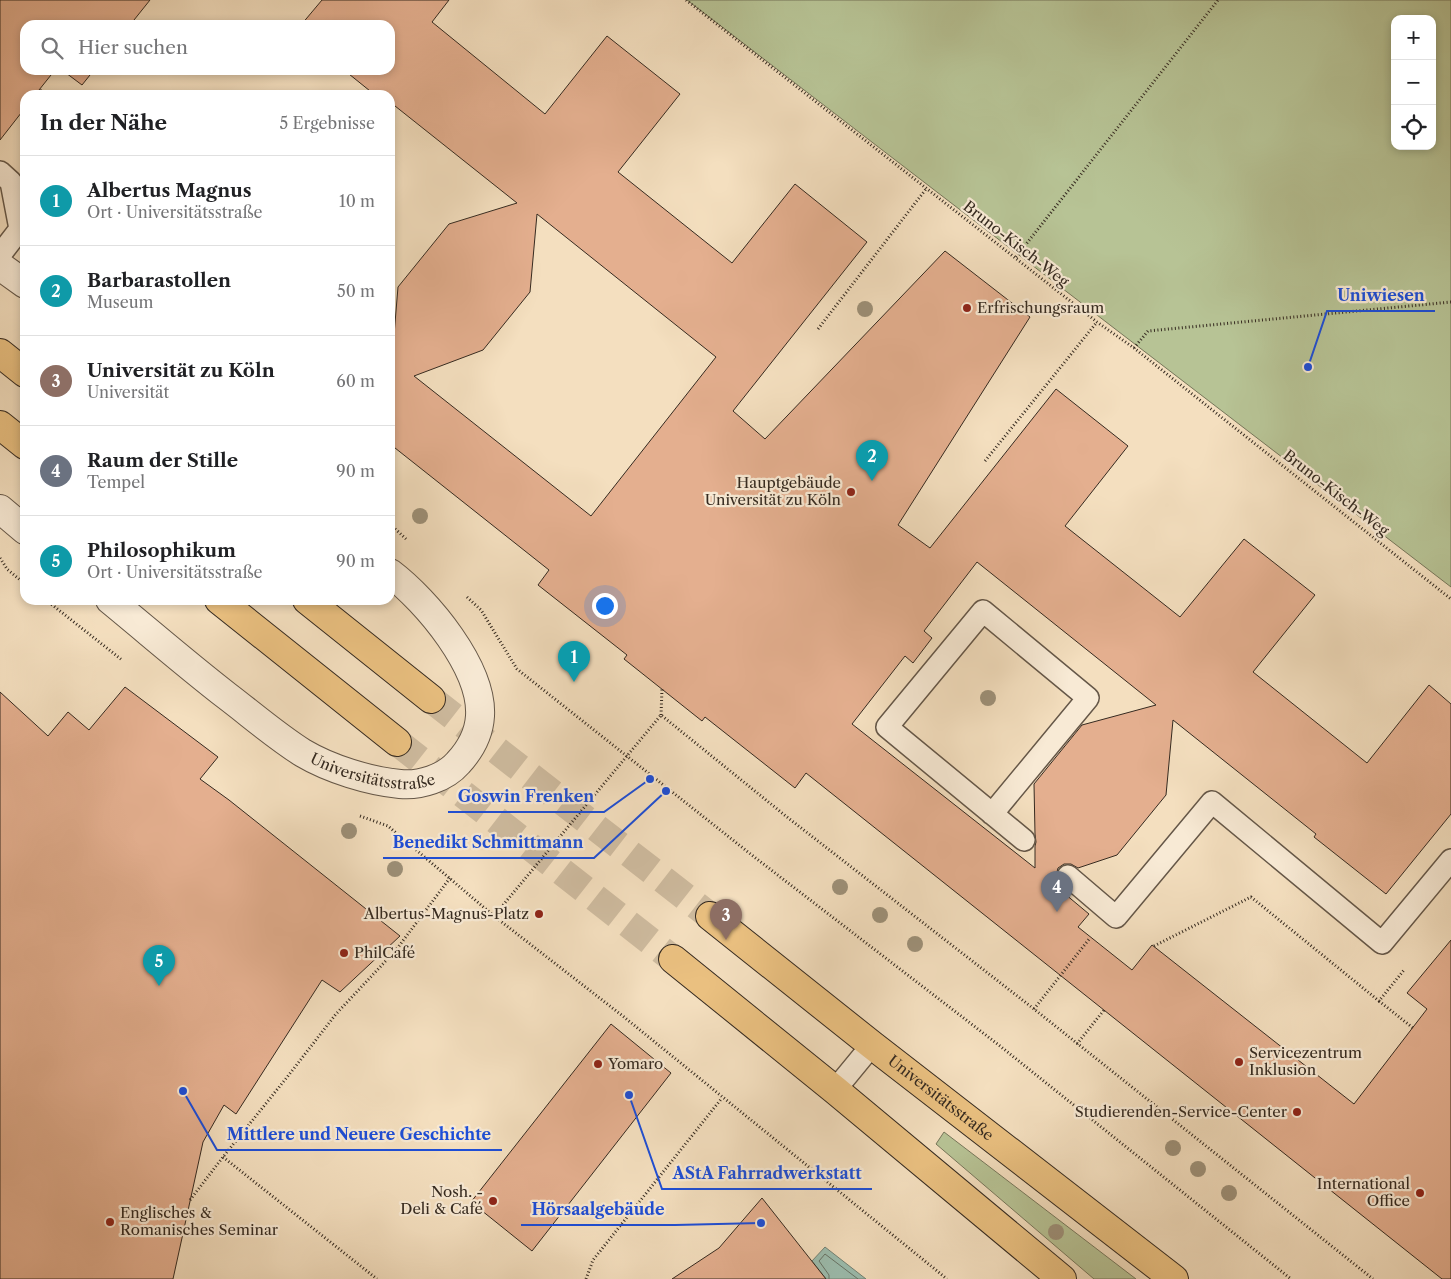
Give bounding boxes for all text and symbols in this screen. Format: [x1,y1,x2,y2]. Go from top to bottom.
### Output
map controls [1391,15,1436,150]
button: + [1391,15,1436,60]
search box [20,20,395,75]
icon: search [38,34,66,62]
text: Hier suchen [78,36,188,59]
button: − [1391,60,1436,105]
button: locate [1391,105,1436,150]
text: In der Nähe [40,110,167,135]
text: 5 Ergebnisse [280,113,375,133]
text: Albertus Magnus [87,179,252,202]
text: 1 [52,191,60,211]
text: 10 m [339,191,375,211]
street label: Bruno-Kisch-Weg [960,196,1073,291]
text: Ort · Universitätsstraße [87,202,263,222]
text: Barbarastollen [87,269,231,292]
callout: Uniwiesen [1327,280,1435,311]
text: 2 [51,281,61,301]
text: 50 m [337,281,375,301]
text: Uniwiesen [1337,285,1425,305]
text: Museum [87,292,153,312]
place label: Erfrischungsraum [977,298,1104,317]
marker: Erfrischungsraum [961,302,973,314]
text: Universität zu Köln [87,359,275,382]
text: 3 [51,371,61,391]
text: 60 m [336,371,375,391]
text: Universität [87,382,169,402]
pin: 2 [856,440,888,481]
street label: Bruno-Kisch-Weg [1280,445,1393,540]
text: Raum der Stille [87,449,238,472]
text: 4 [51,461,61,481]
text: 90 m [336,461,375,481]
text: Tempel [87,472,145,492]
place label: Hauptgebäude Universität zu Köln [705,473,842,509]
marker: Hauptgebäude Universität zu Köln [845,486,857,498]
text: Philosophikum [87,539,236,562]
text: 5 [52,551,60,571]
text: 90 m [336,551,375,571]
text: Ort · Universitätsstraße [87,562,263,582]
your location [592,593,618,619]
pin: 1 [558,641,590,682]
street label: Universitätsstraße [307,749,438,793]
callout: Goswin Frenken [448,781,604,812]
text: Goswin Frenken [458,786,594,806]
callout: Benedikt Schmittmann [383,827,594,858]
text: Benedikt Schmittmann [393,832,583,852]
pin: 4 [1041,871,1073,912]
pin: 3 [710,899,742,940]
place label: Albertus-Magnus-Platz [363,904,529,923]
marker: Albertus-Magnus-Platz [533,908,545,920]
place label: PhilCafé [354,943,415,962]
pin: 5 [143,945,175,986]
marker: PhilCafé [338,947,350,959]
place label: Servicezentrum Inklusion [1249,1043,1362,1079]
street label: Universitätsstraße [884,1051,998,1145]
place label: Yomaro [607,1054,663,1073]
marker: Servicezentrum Inklusion [1233,1056,1245,1068]
marker: Yomaro [592,1058,604,1070]
place label: Studierenden-Service-Center [1075,1102,1288,1121]
marker: Studierenden-Service-Center [1291,1106,1303,1118]
callout: Mittlere und Neuere Geschichte [217,1119,502,1150]
text: Mittlere und Neuere Geschichte [227,1124,492,1144]
callout: AStA Fahrradwerkstatt [662,1158,872,1189]
text: AStA Fahrradwerkstatt [671,1163,862,1183]
place label: International Office [1317,1174,1411,1210]
place label: Nosh. - Deli & Café [400,1182,483,1218]
marker: International Office [1414,1187,1426,1199]
callout: Hörsaalgebäude [521,1194,675,1225]
marker: Nosh. - Deli & Café [487,1195,499,1207]
text: Hörsaalgebäude [531,1199,665,1219]
place label: Englisches & Romanisches Seminar [120,1203,279,1239]
marker: Englisches & Romanisches Seminar [104,1216,116,1228]

